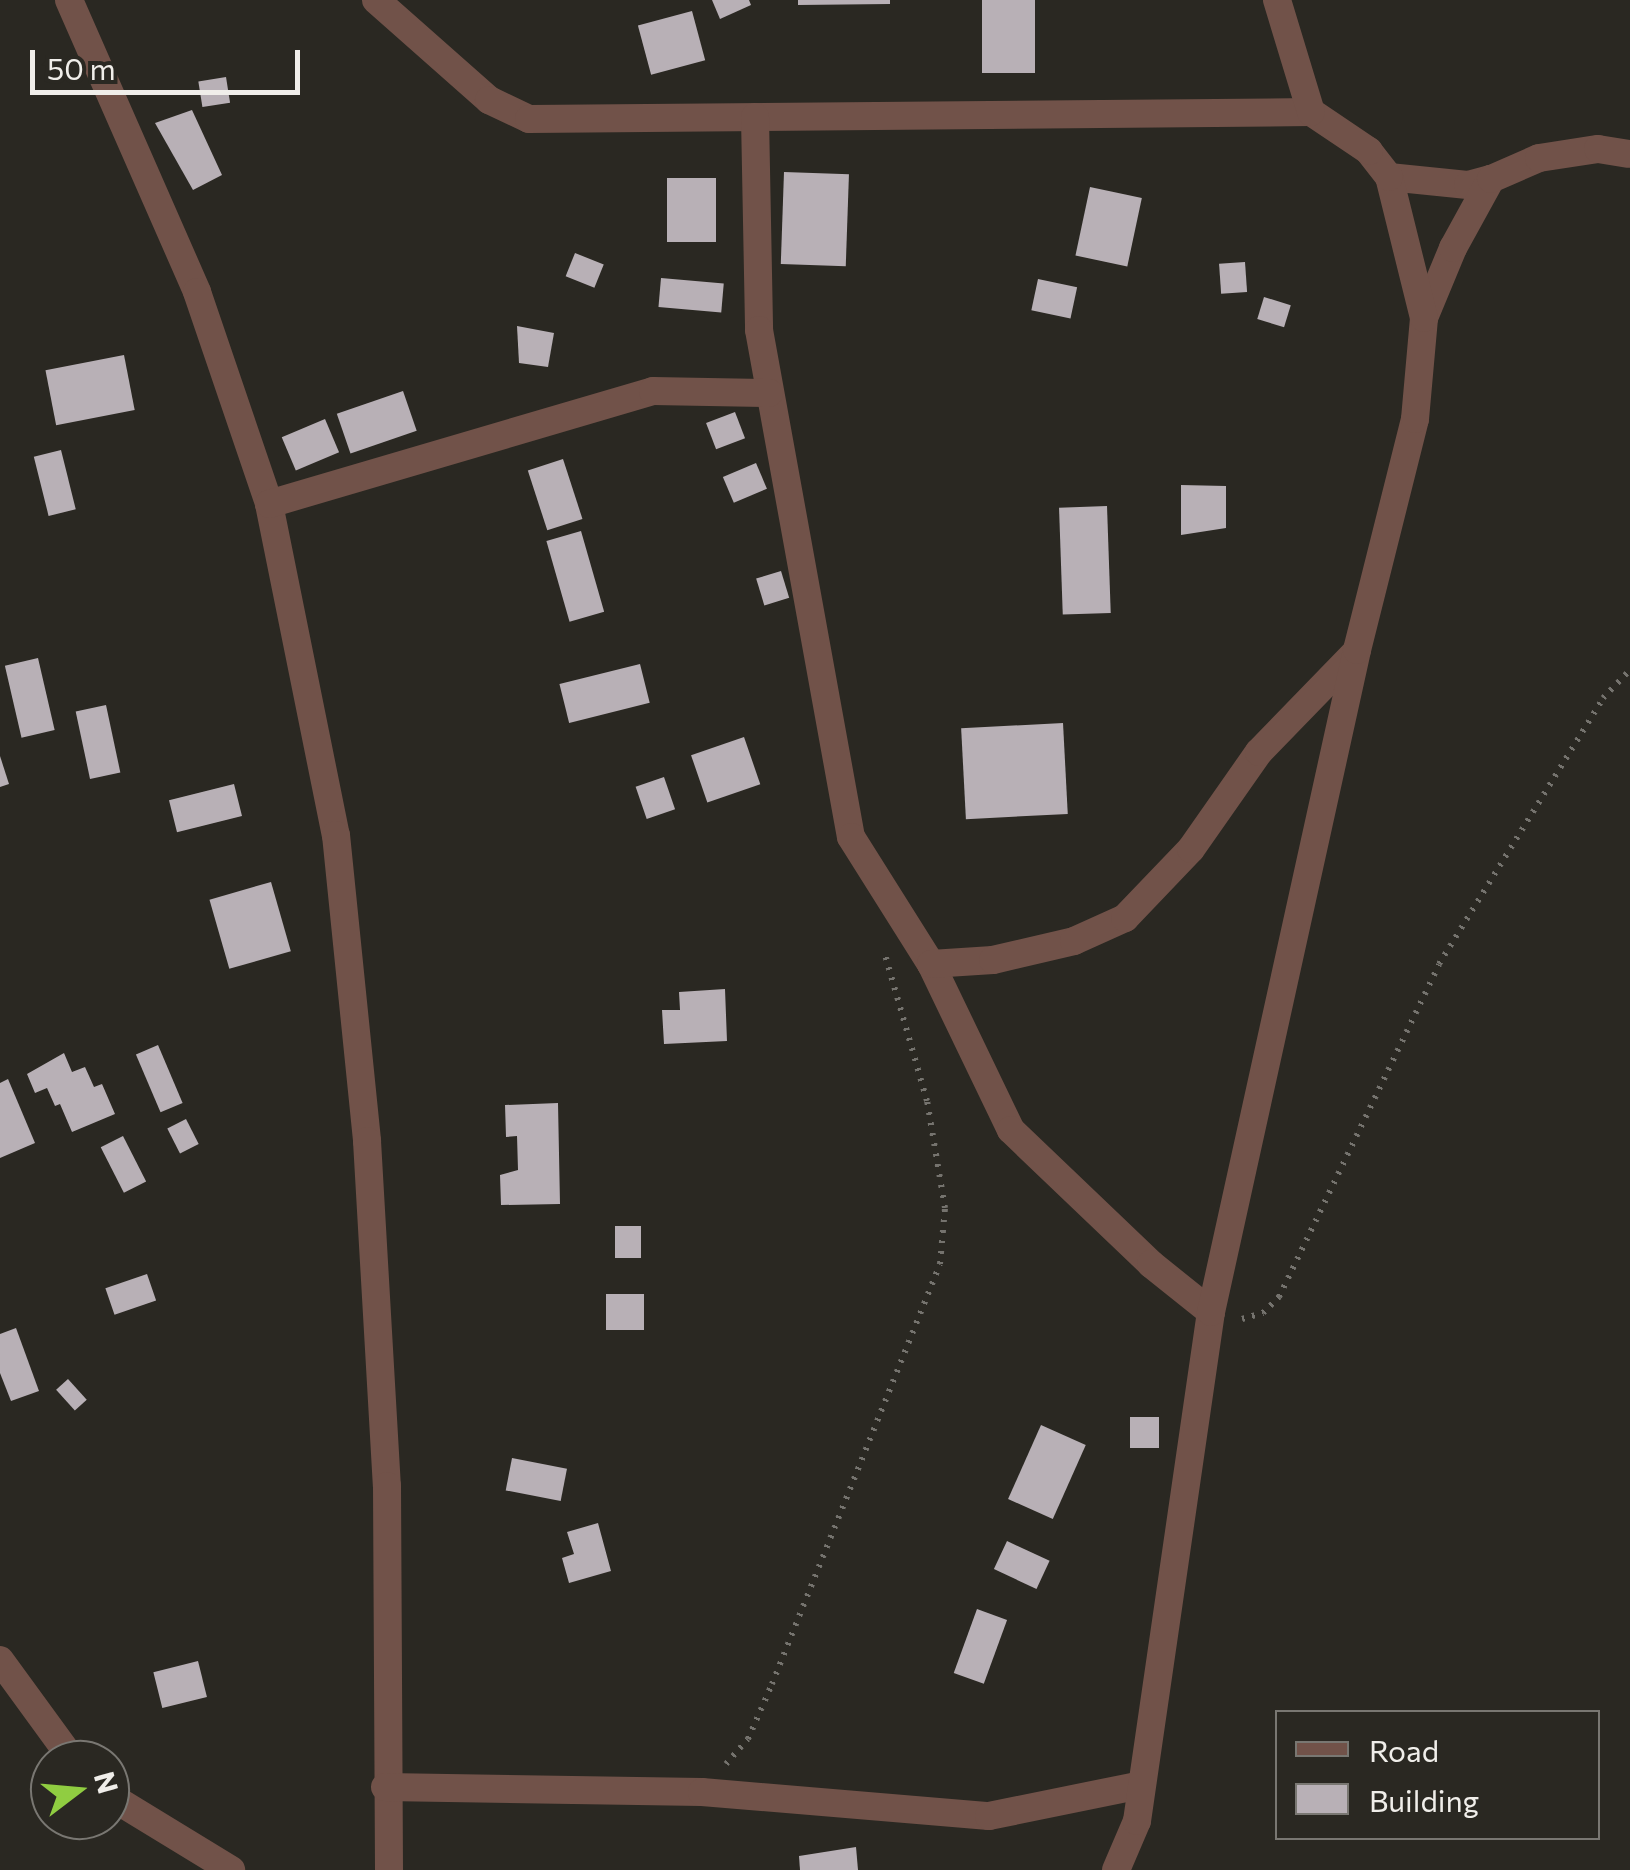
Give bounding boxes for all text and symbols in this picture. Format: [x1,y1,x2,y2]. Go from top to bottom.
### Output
scale bar [35,30,305,92]
text: 50 m [47,49,116,86]
legend [1275,1710,1600,1840]
text: Road [1369,1731,1439,1768]
north arrow [30,1740,130,1840]
text: N [88,1768,126,1797]
text: Building [1369,1781,1479,1818]

